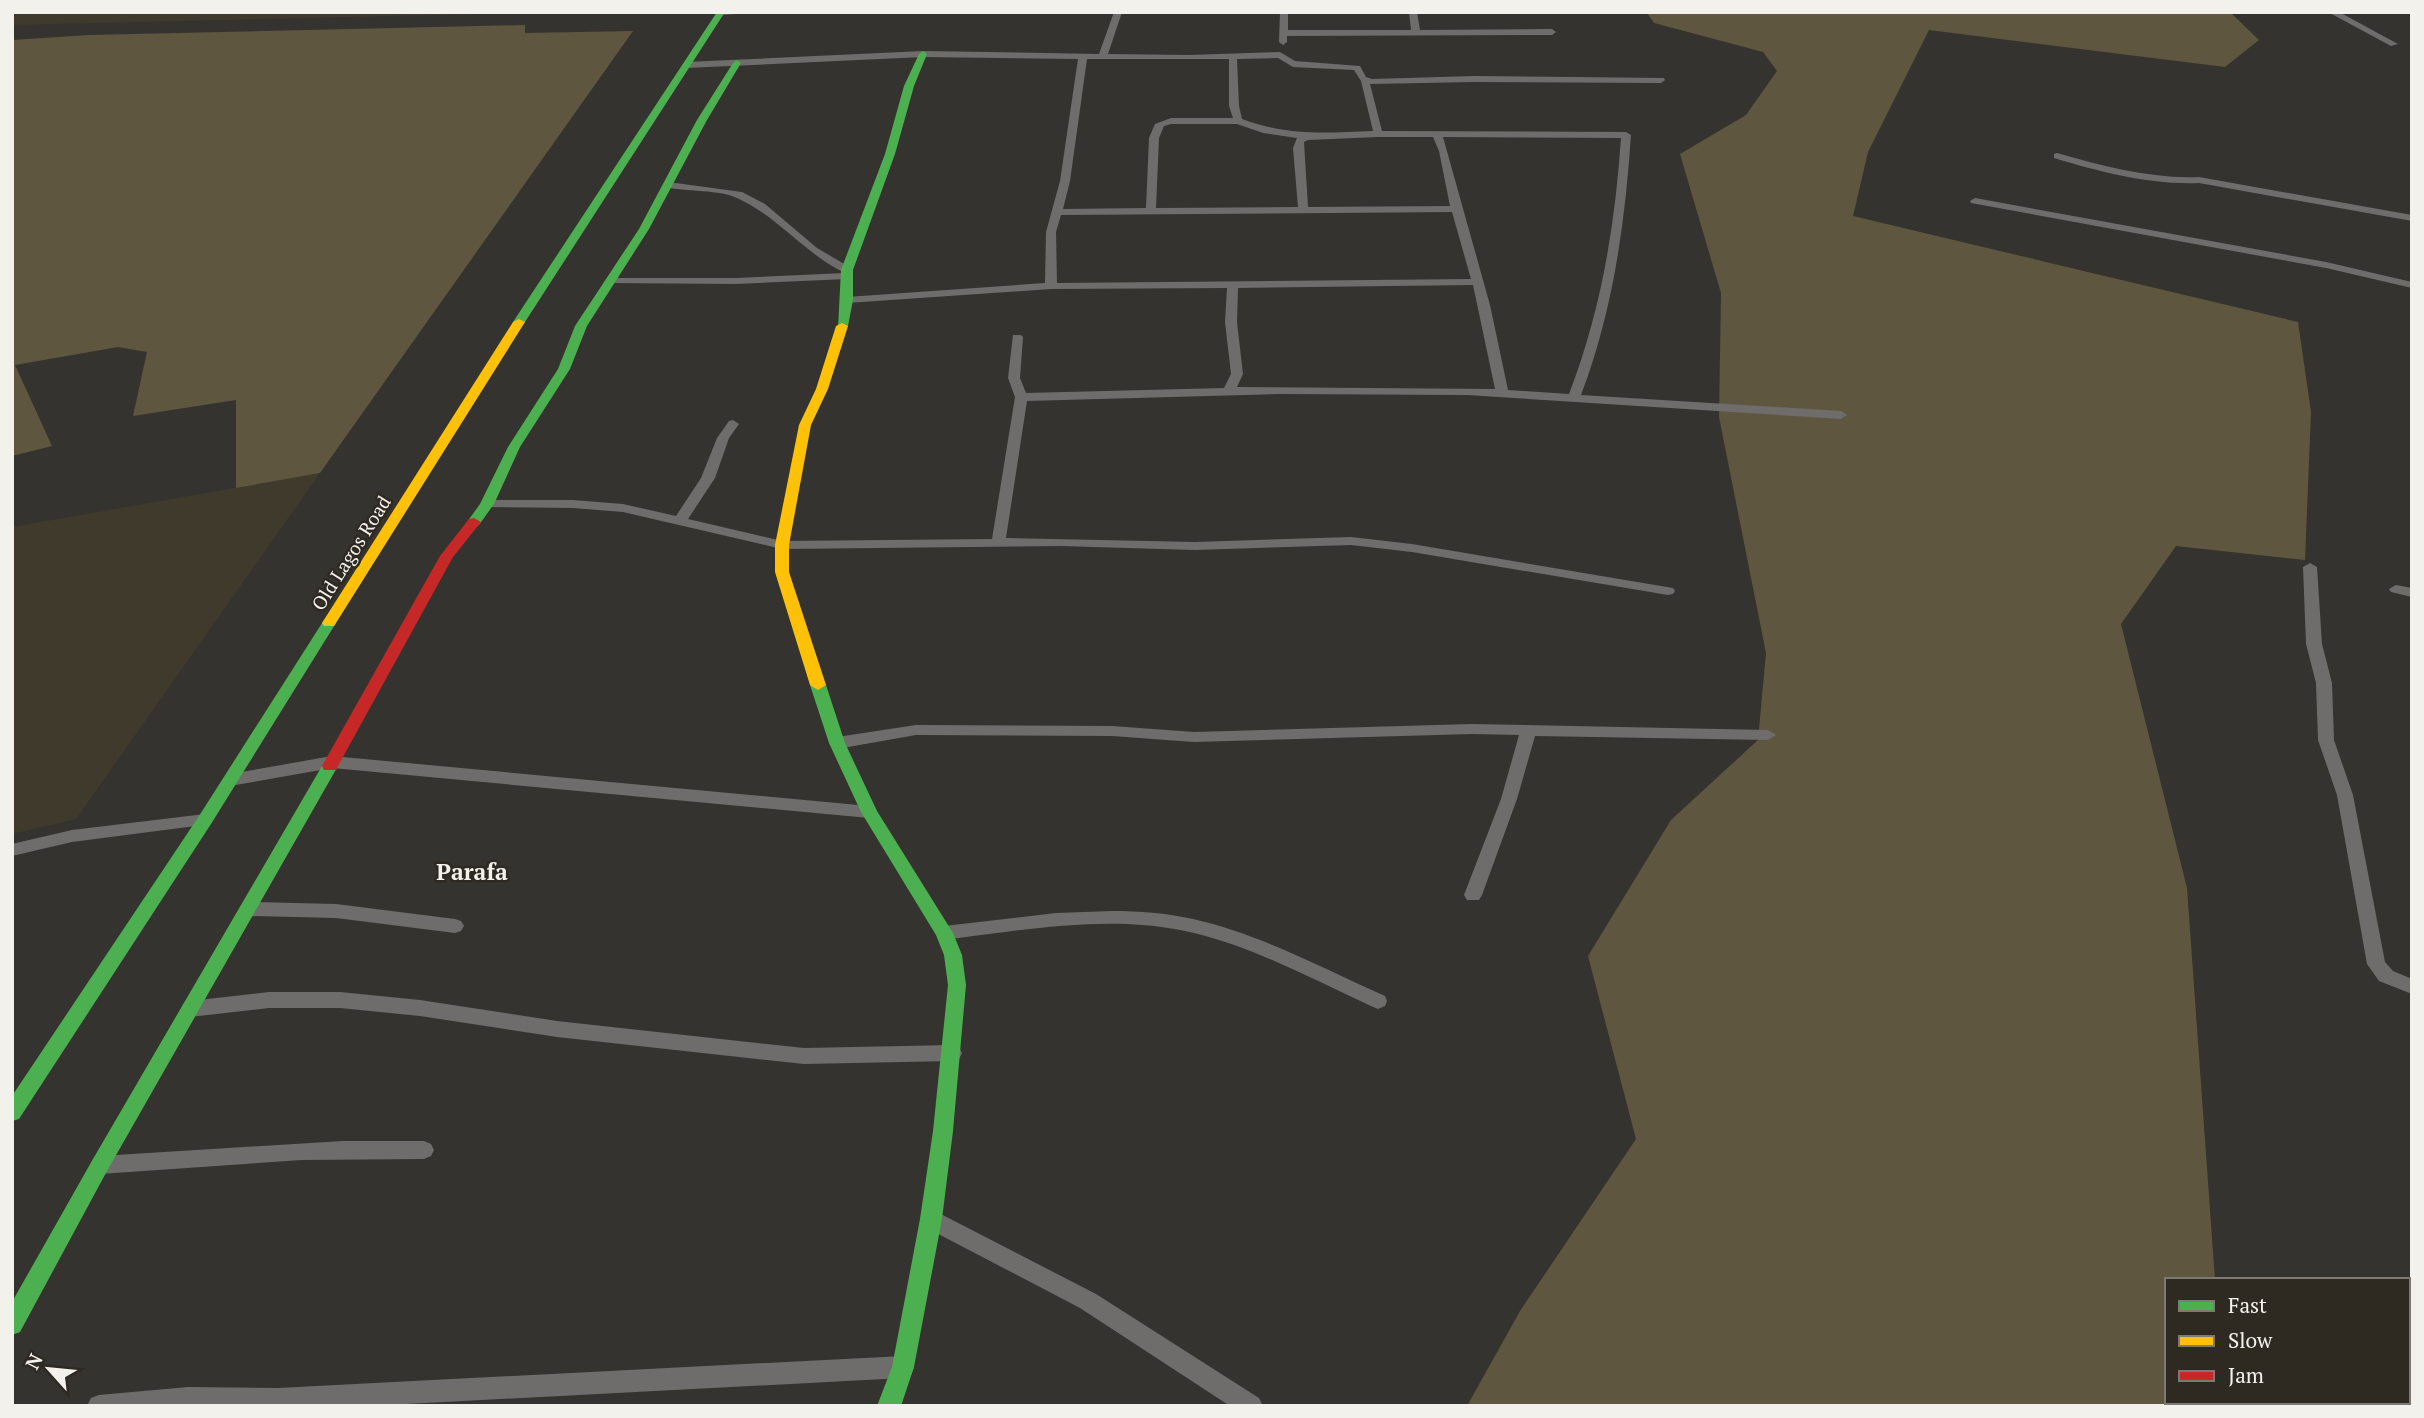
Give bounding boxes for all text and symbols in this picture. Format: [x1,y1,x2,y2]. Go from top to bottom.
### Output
street label: Old Lagos Road [305,490,396,615]
district label: Parafa [436,856,508,887]
legend [2165,1278,2410,1404]
text: Fast [2228,1291,2267,1319]
text: Slow [2228,1326,2273,1354]
north arrow [14,1334,84,1404]
text: N [19,1348,48,1373]
text: Jam [2228,1361,2264,1389]

